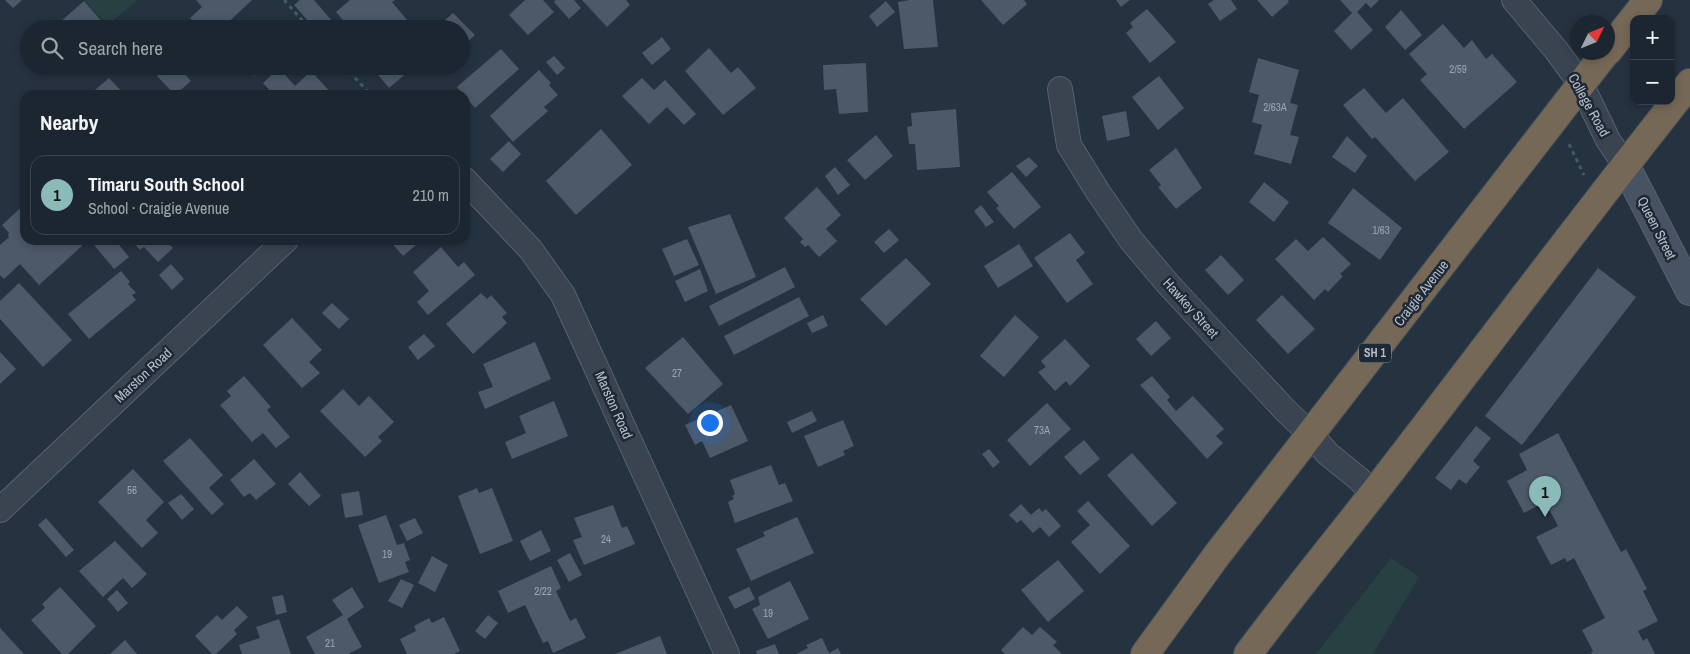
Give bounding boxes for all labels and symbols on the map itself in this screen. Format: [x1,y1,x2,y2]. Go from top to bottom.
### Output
north arrow [1570,15,1615,60]
house number: 2/59 [1449,62,1467,76]
street label: College Road [1564,70,1614,140]
house number: 2/63A [1263,100,1288,114]
street label: Queen Street [1633,193,1681,263]
house number: 1/63 [1372,223,1390,237]
street label: Craigie Avenue [1390,256,1452,330]
street label: Hawkey Street [1159,274,1223,342]
road number: SH 1 [1359,343,1391,362]
street label: Marston Road [110,344,176,406]
house number: 27 [672,366,682,380]
street label: Marston Road [591,368,637,442]
your location [697,410,723,436]
house number: 73A [1034,423,1051,437]
pin: 1 [1529,476,1561,517]
house number: 56 [127,483,137,497]
house number: 24 [601,532,611,546]
house number: 19 [382,547,392,561]
house number: 2/22 [534,584,552,598]
house number: 19 [763,606,773,620]
house number: 21 [325,636,335,650]

